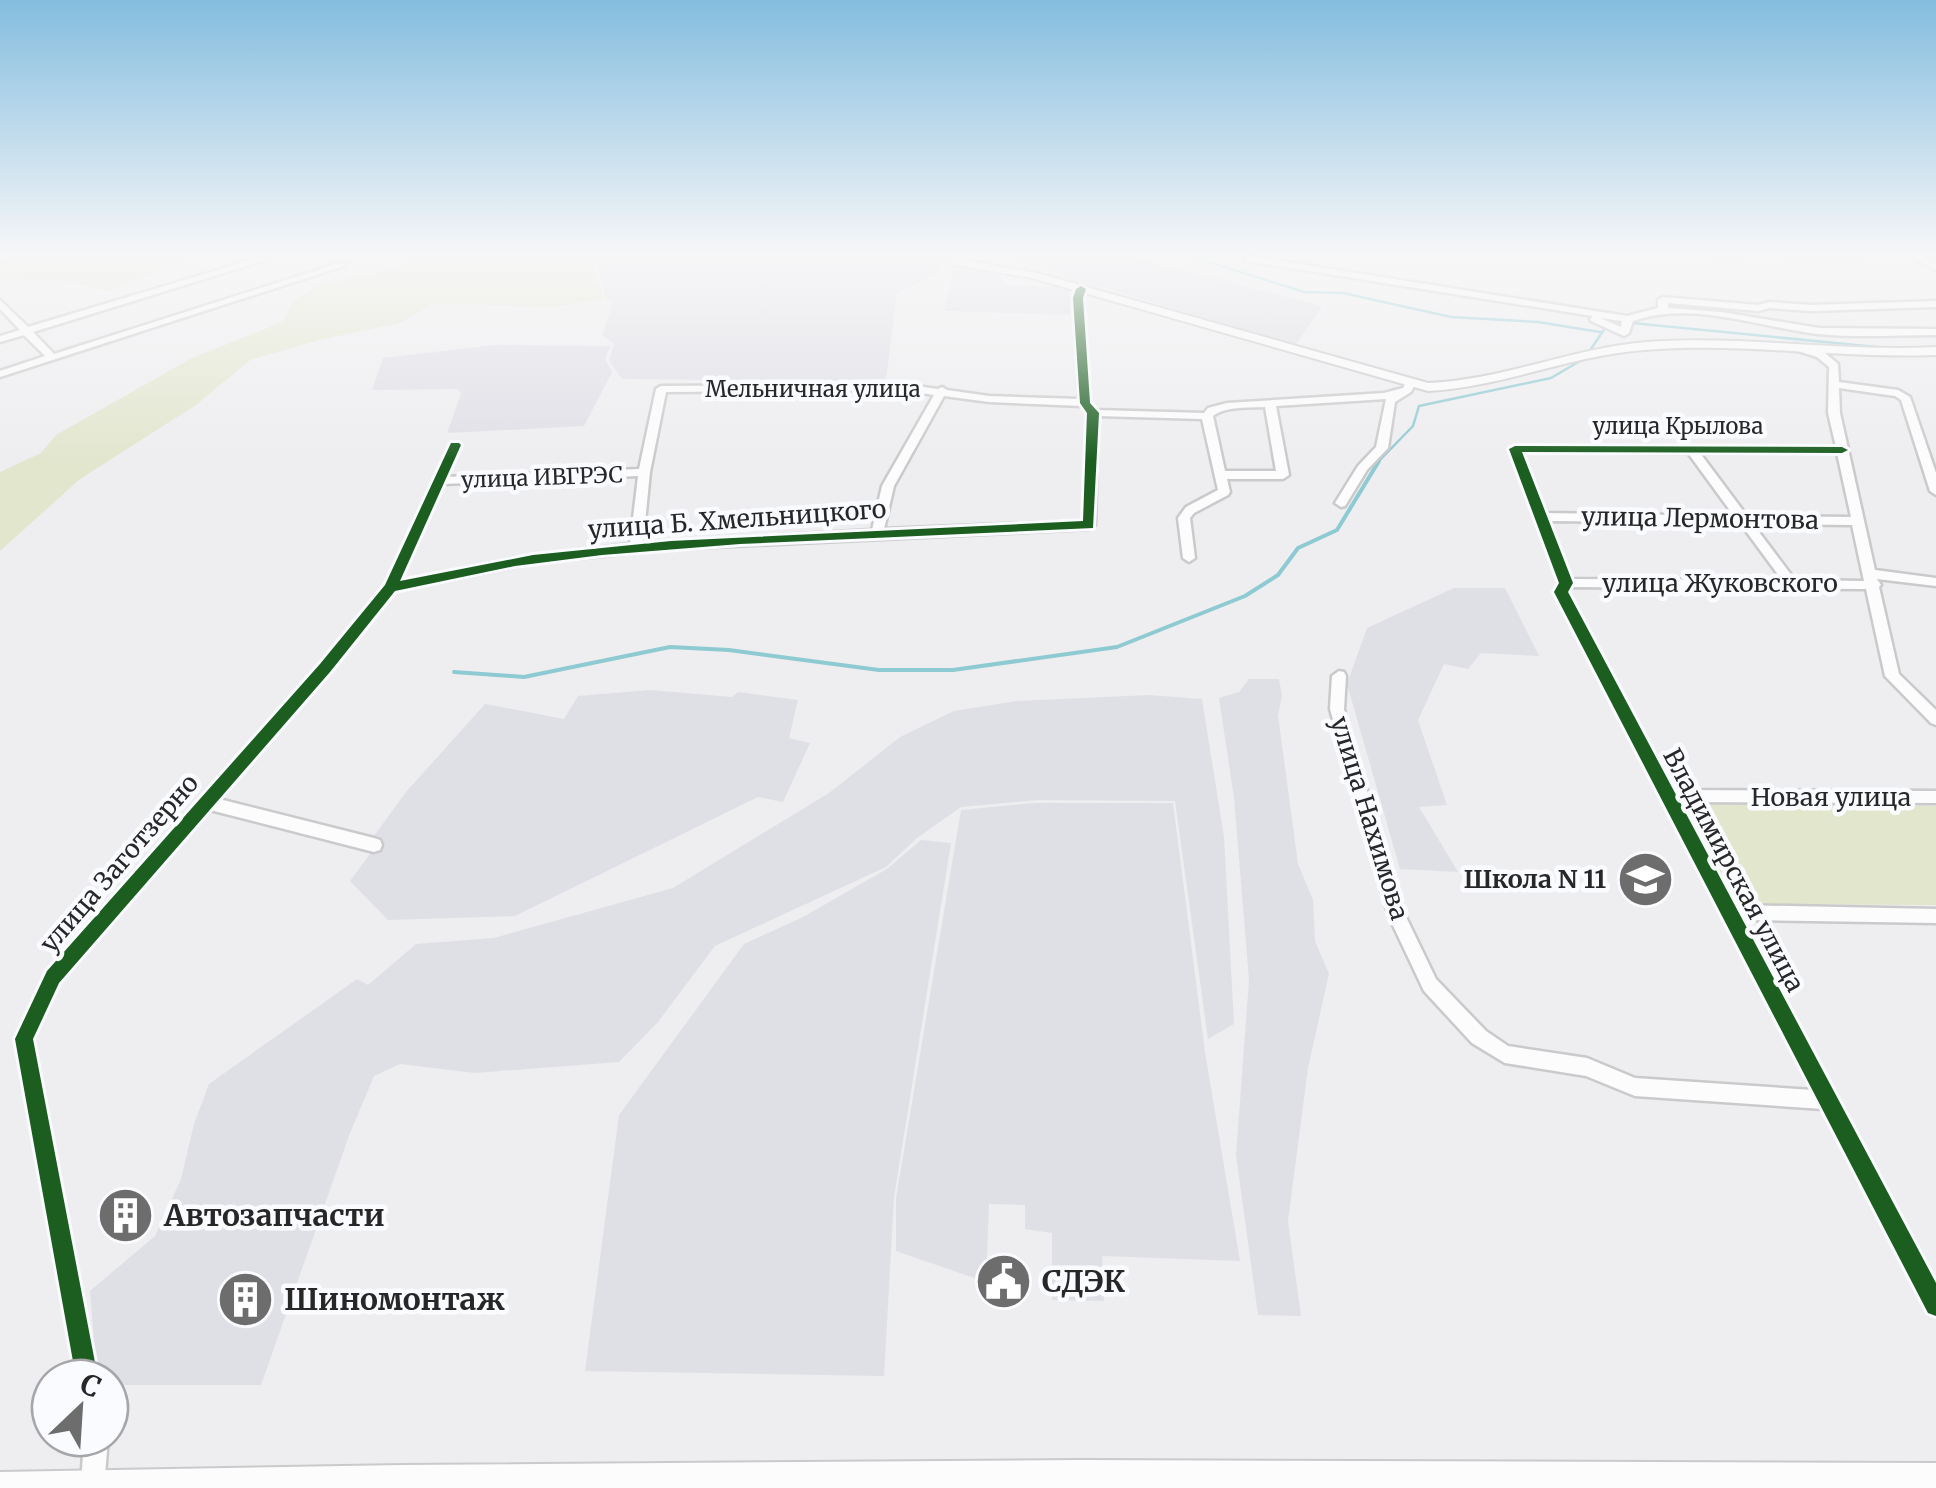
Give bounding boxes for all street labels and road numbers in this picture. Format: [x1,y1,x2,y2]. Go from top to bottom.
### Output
street label: Мельничная улица [705,375,921,403]
street label: улица Крылова [1593,412,1764,440]
street label: улица ИВГРЭС [461,460,623,494]
street label: улица Б. Хмельницкого [587,493,887,545]
street label: улица Лермонтова [1581,500,1819,536]
street label: улица Жуковского [1602,567,1838,599]
street label: улица Нахимова [1324,712,1416,924]
street label: Владимирская улица [1656,743,1812,997]
street label: улица Заготзерно [33,767,205,959]
street label: Новая улица [1751,781,1911,813]

